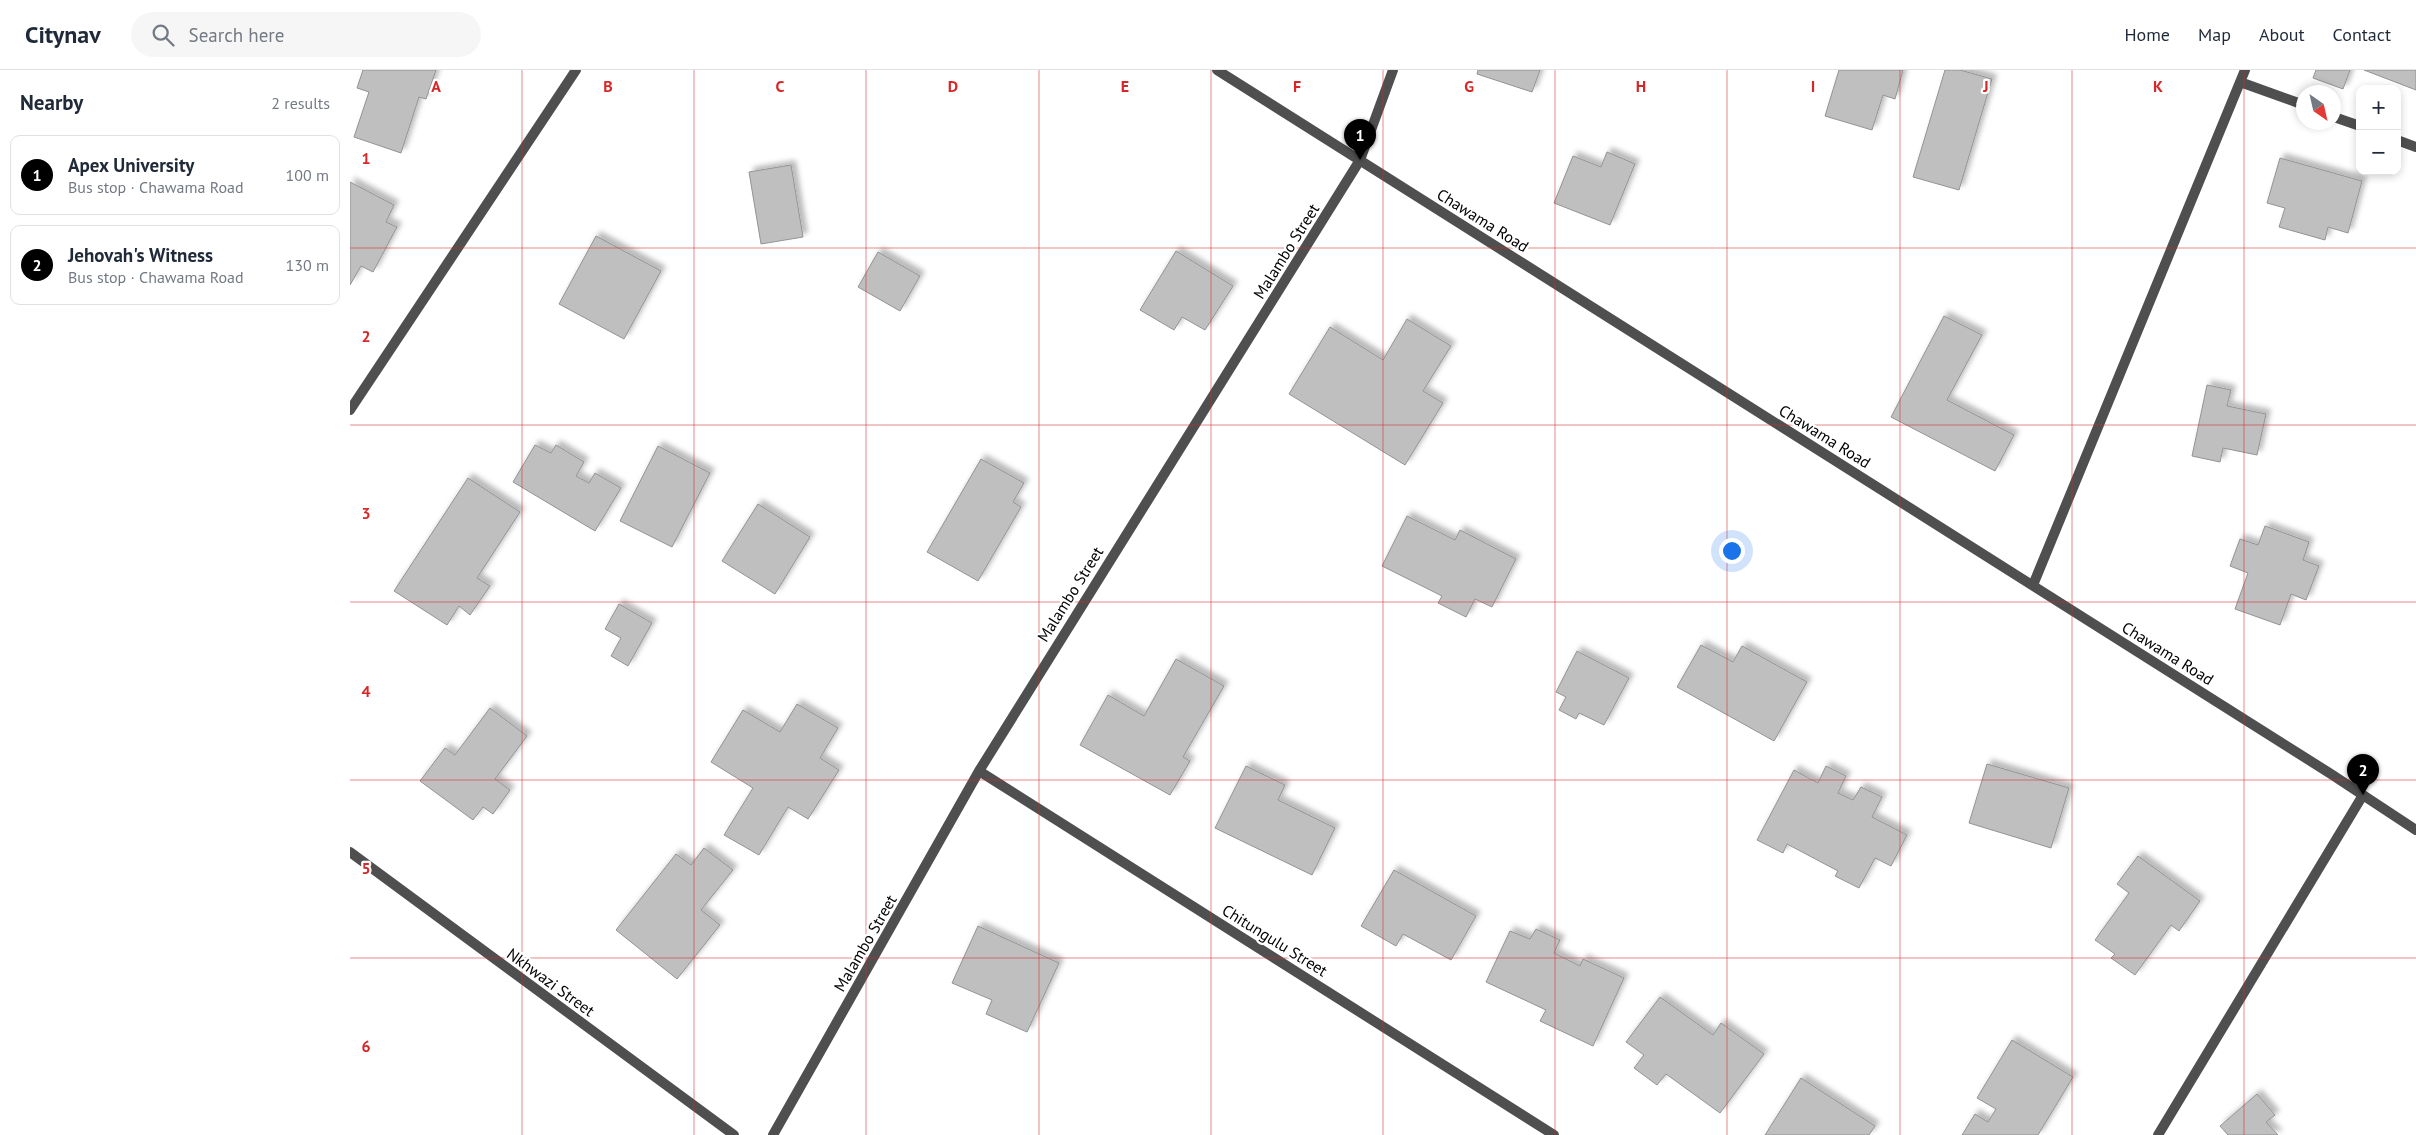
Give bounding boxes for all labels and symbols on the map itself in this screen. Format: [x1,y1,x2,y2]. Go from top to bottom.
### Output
text: A [431,76,441,96]
text: B [603,76,613,96]
text: C [776,76,785,96]
text: D [948,76,958,96]
text: E [1121,76,1129,96]
text: F [1293,76,1301,96]
text: G [1464,76,1474,96]
text: H [1636,76,1646,96]
text: I [1811,76,1815,96]
text: J [1982,76,1989,96]
text: K [2153,76,2163,96]
north arrow [2296,85,2341,130]
pin: 1 [1344,119,1376,160]
text: 1 [361,148,371,168]
street label: Chawama Road [1433,184,1533,256]
street label: Malambo Street [1249,199,1324,302]
text: 2 [361,326,371,346]
street label: Chawama Road [1775,400,1875,472]
text: 3 [361,503,371,523]
your location [1719,538,1745,564]
street label: Malambo Street [1033,542,1108,645]
street label: Chawama Road [2118,617,2218,689]
text: 4 [361,681,371,701]
pin: 2 [2347,754,2379,795]
text: 5 [361,858,371,878]
street label: Malambo Street [829,891,901,995]
street label: Chitungulu Street [1219,900,1332,981]
street label: Nkhwazi Street [503,944,599,1021]
text: 6 [361,1036,371,1056]

